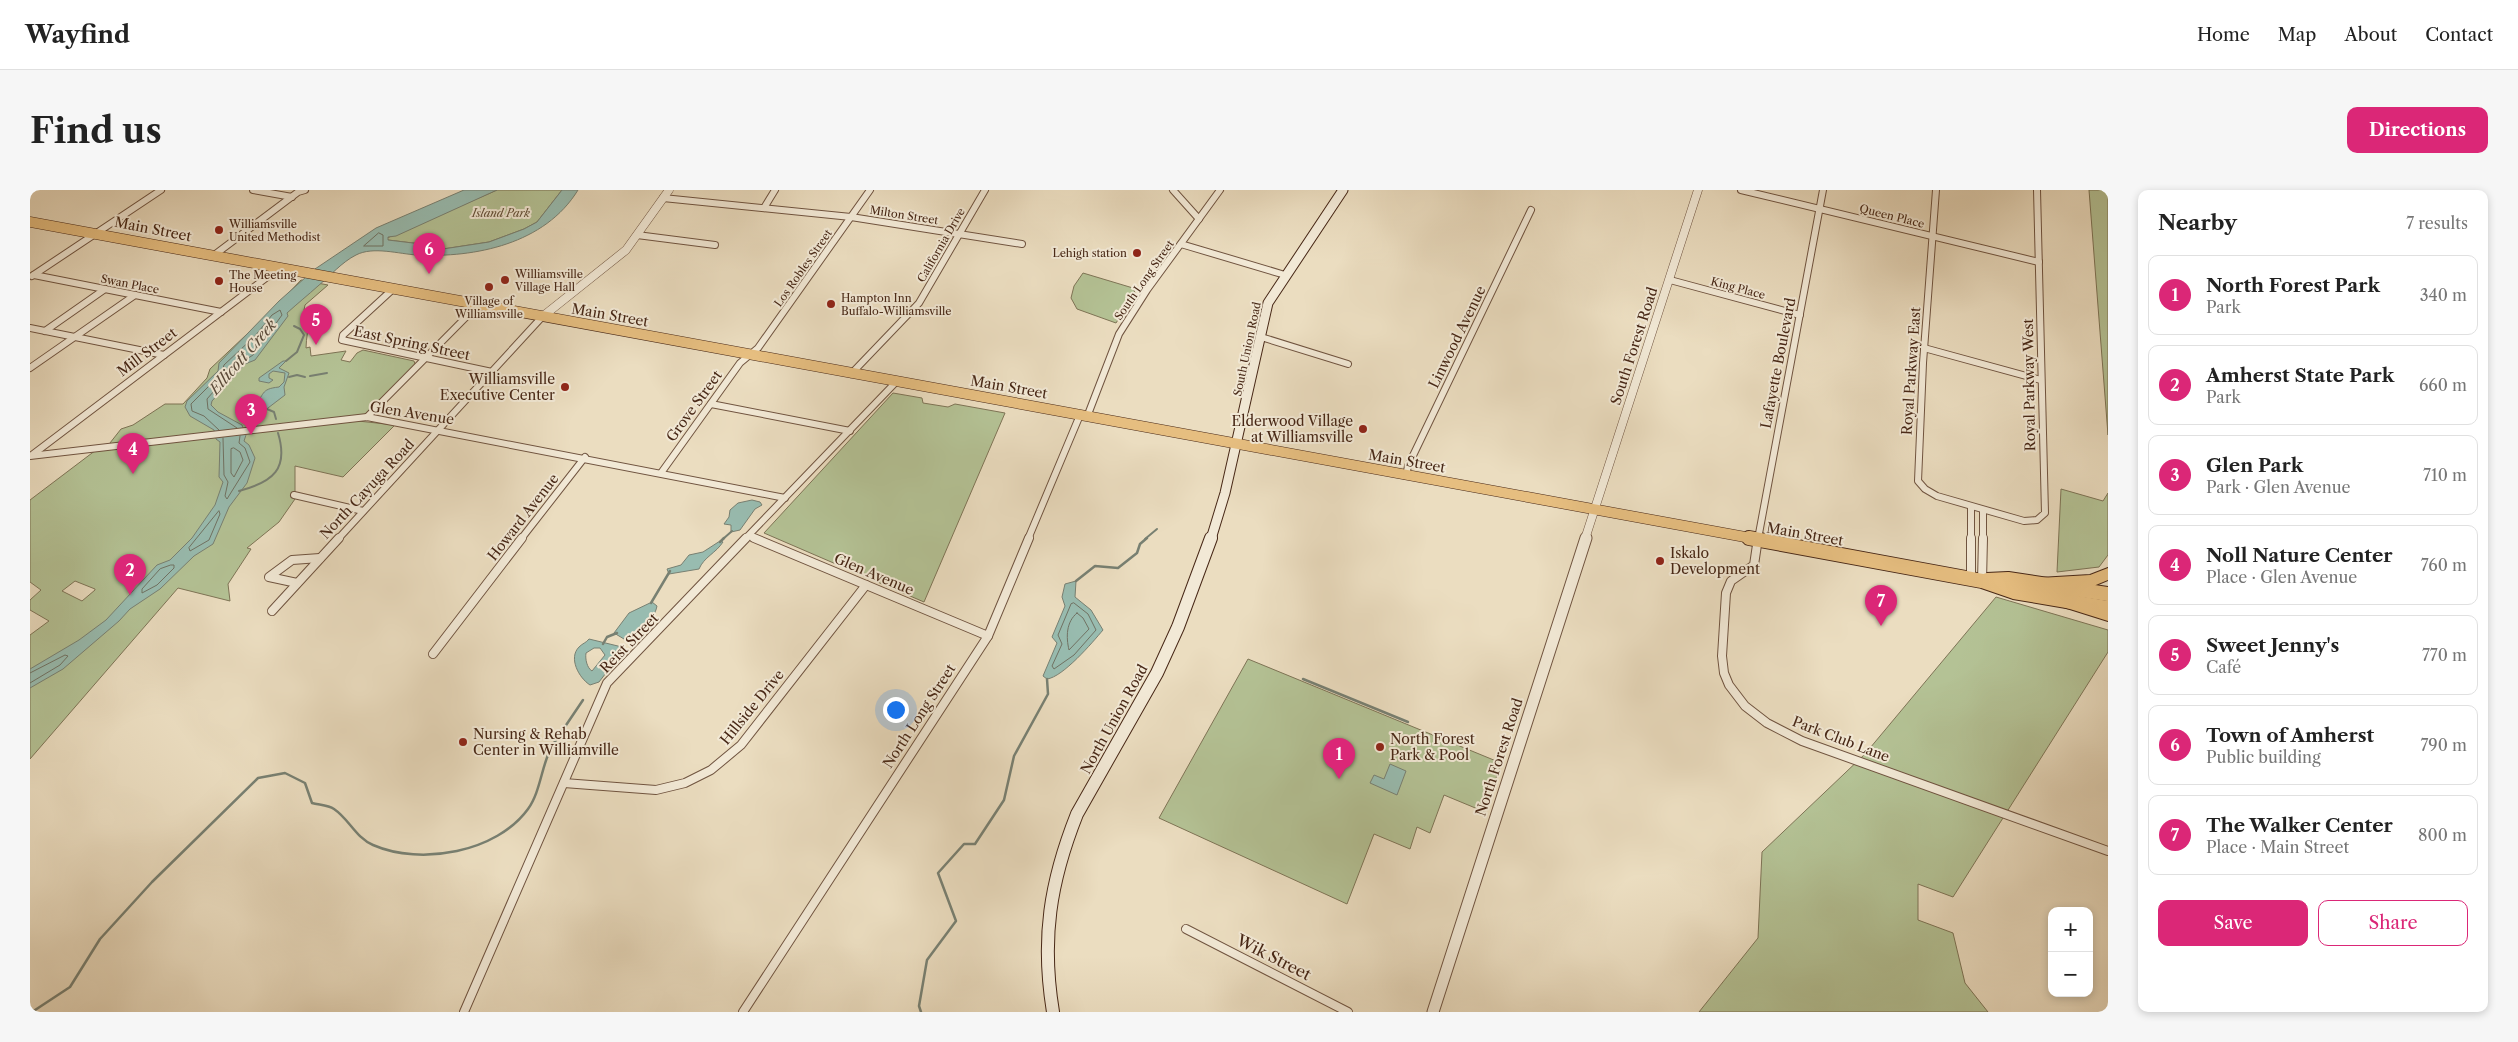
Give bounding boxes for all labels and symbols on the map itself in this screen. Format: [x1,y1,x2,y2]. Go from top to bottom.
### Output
street label: Queen Place [1858,201,1926,231]
street label: Milton Street [869,203,939,227]
street label: California Drive [914,205,968,285]
park label: Island Park [471,206,530,220]
street label: Main Street [113,213,193,245]
place label: Williamsville United Methodist [228,217,320,244]
marker: Williamsville United Methodist [213,224,225,236]
street label: Los Robles Street [771,226,835,309]
pin: 6 [413,233,445,274]
street label: South Long Street [1111,237,1177,323]
place label: Lehigh station [1052,246,1127,260]
marker: Lehigh station [1131,247,1143,259]
place label: Williamsville Village Hall [514,267,583,294]
place label: The Meeting House [229,268,297,295]
street label: Swan Place [100,271,160,297]
marker: Williamsville Village Hall [499,274,511,286]
street label: King Place [1709,274,1767,302]
marker: The Meeting House [213,275,225,287]
marker: Village of Williamsville [483,281,495,293]
street label: Linwood Avenue [1424,283,1490,391]
street label: South Forest Road [1606,284,1662,407]
place label: Hampton Inn Buffalo-Williamsville [841,291,951,318]
place label: Village of Williamsville [454,294,523,321]
street label: Lafayette Boulevard [1756,296,1800,430]
marker: Hampton Inn Buffalo-Williamsville [825,298,837,310]
street label: Main Street [570,299,650,331]
street label: South Union Road [1230,300,1264,397]
pin: 5 [300,304,332,345]
street label: Royal Parkway East [1898,306,1924,436]
water label: Ellicott Creek [204,315,281,399]
street label: Royal Parkway West [2019,318,2039,452]
street label: East Spring Street [352,322,472,364]
street label: Mill Street [114,324,180,380]
street label: Grove Street [662,367,726,445]
place label: Williamsville Executive Center [440,370,555,404]
street label: Main Street [969,371,1049,403]
marker: Williamsville Executive Center [559,381,571,393]
pin: 3 [235,394,267,435]
street label: Glen Avenue [369,397,456,429]
place label: Elderwood Village at Williamsville [1232,412,1353,446]
marker: Elderwood Village at Williamsville [1357,423,1369,435]
pin: 4 [117,433,149,474]
street label: North Cayuga Road [316,435,418,543]
street label: Main Street [1367,445,1447,477]
street label: Howard Avenue [483,470,563,564]
street label: Main Street [1765,518,1845,550]
place label: Iskalo Development [1670,544,1760,578]
street label: Glen Avenue [831,549,917,599]
pin: 2 [114,554,146,595]
marker: Iskalo Development [1654,555,1666,567]
pin: 7 [1865,585,1897,626]
street label: Reist Street [596,609,662,677]
street label: North Long Street [879,661,959,771]
street label: North Union Road [1076,661,1152,777]
street label: Hillside Drive [716,666,788,748]
street label: North Forest Road [1471,695,1527,818]
your location [883,697,909,723]
street label: Park Club Lane [1790,712,1892,766]
place label: Nursing & Rehab Center in Williamville [473,725,619,759]
place label: North Forest Park & Pool [1390,730,1475,764]
marker: Nursing & Rehab Center in Williamville [457,736,469,748]
pin: 1 [1323,738,1355,779]
marker: North Forest Park & Pool [1374,741,1386,753]
street label: Wik Street [1233,929,1315,984]

